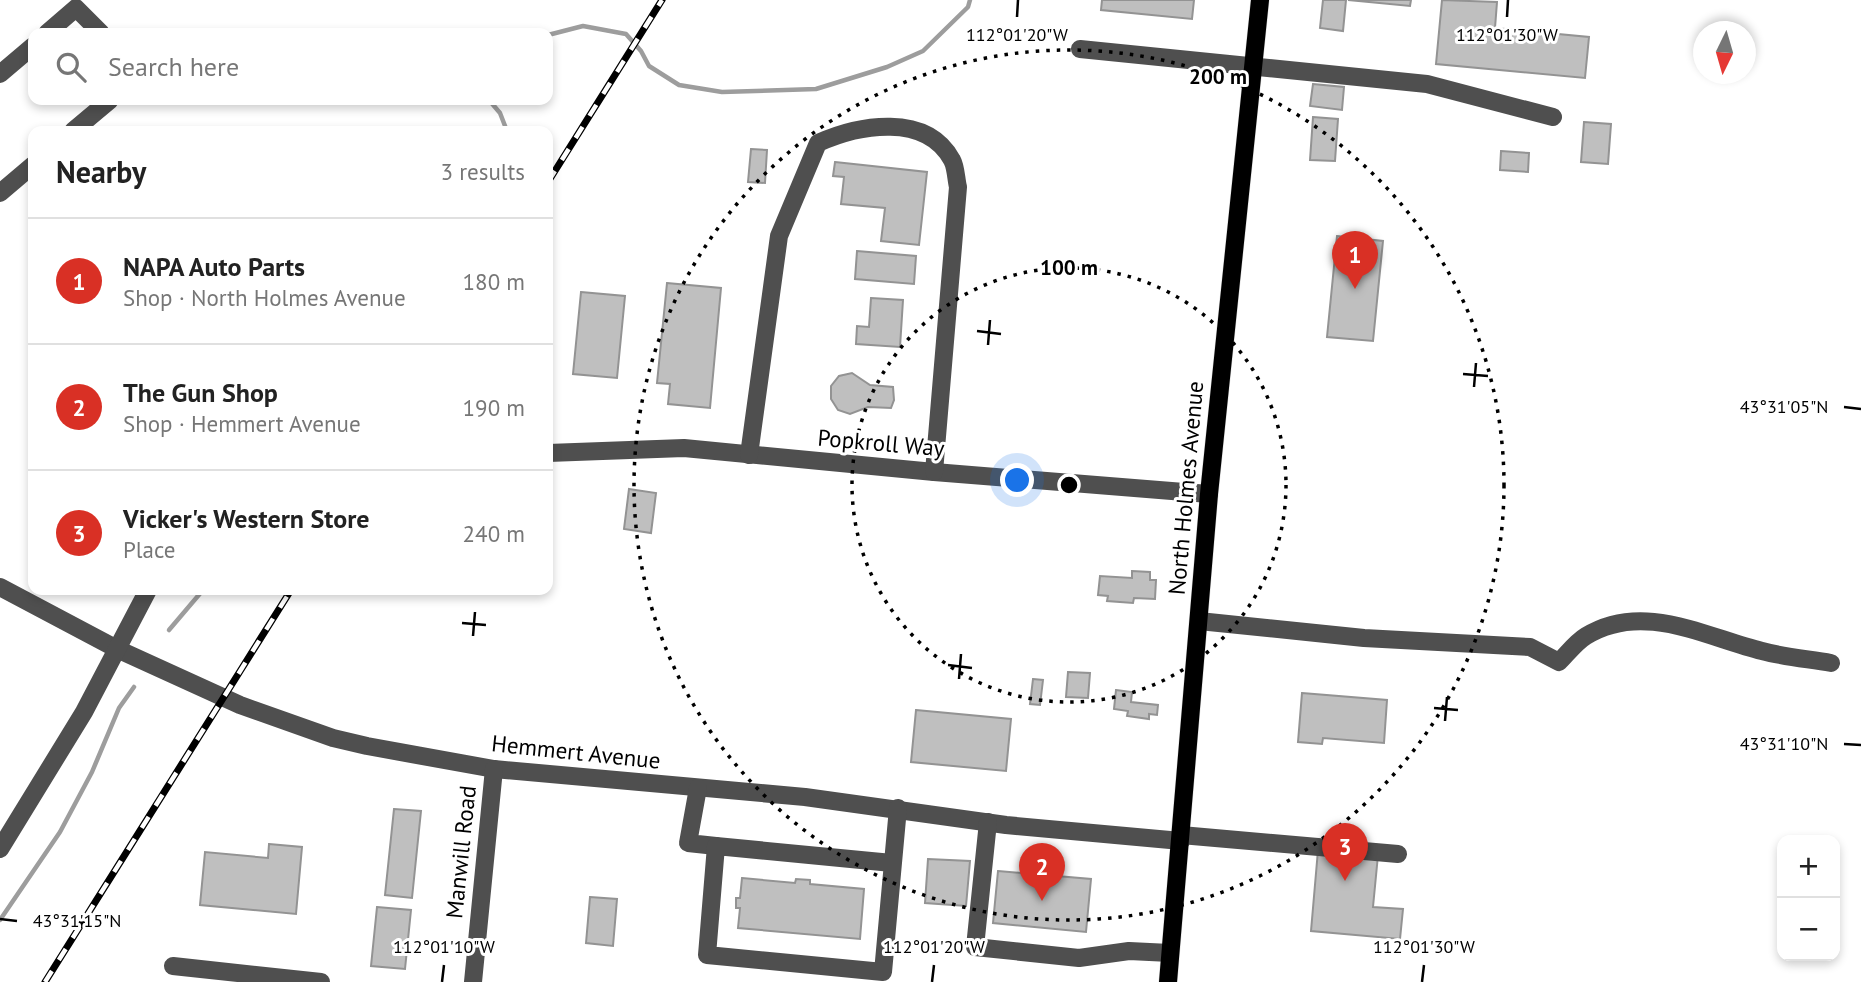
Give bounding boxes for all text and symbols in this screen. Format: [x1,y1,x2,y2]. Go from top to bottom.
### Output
north arrow [1693,21,1756,84]
text: 112°01'20"W [966,23,1068,46]
text: 112°01'30"W [1456,23,1558,46]
search box [28,28,553,105]
icon: search [52,48,90,86]
text: Search here [108,50,239,83]
text: 200 m [1189,63,1247,90]
text: Nearby [56,152,146,191]
text: 3 results [441,157,525,186]
pin: 1 [1332,231,1378,289]
text: NAPA Auto Parts [123,250,305,283]
text: 100 m [1040,254,1098,281]
text: 1 [72,267,86,296]
text: 180 m [463,267,525,296]
text: Shop · North Holmes Avenue [123,283,406,312]
text: The Gun Shop [123,376,278,409]
street label: North Holmes Avenue [1162,380,1209,596]
text: 2 [72,393,86,422]
text: 190 m [463,393,525,422]
text: 43°31'05"N [1740,395,1828,418]
text: Shop · Hemmert Avenue [123,409,361,438]
street label: Popkroll Way [816,423,946,463]
your location [1000,463,1034,497]
centre of rings [1057,473,1081,497]
text: Vicker's Western Store [123,502,370,535]
text: 3 [72,519,86,548]
text: 240 m [463,519,525,548]
text: Place [123,535,176,564]
street label: Hemmert Avenue [490,728,662,775]
text: 43°31'10"N [1740,732,1828,755]
street label: Manwill Road [439,784,482,920]
pin: 3 [1322,823,1368,881]
map controls [1777,835,1840,961]
button: + [1777,835,1840,898]
pin: 2 [1019,843,1065,901]
button: − [1777,898,1840,961]
text: 43°31'15"N [33,909,121,932]
text: 112°01'10"W [393,935,495,958]
text: 112°01'20"W [883,935,985,958]
text: 112°01'30"W [1373,935,1475,958]

